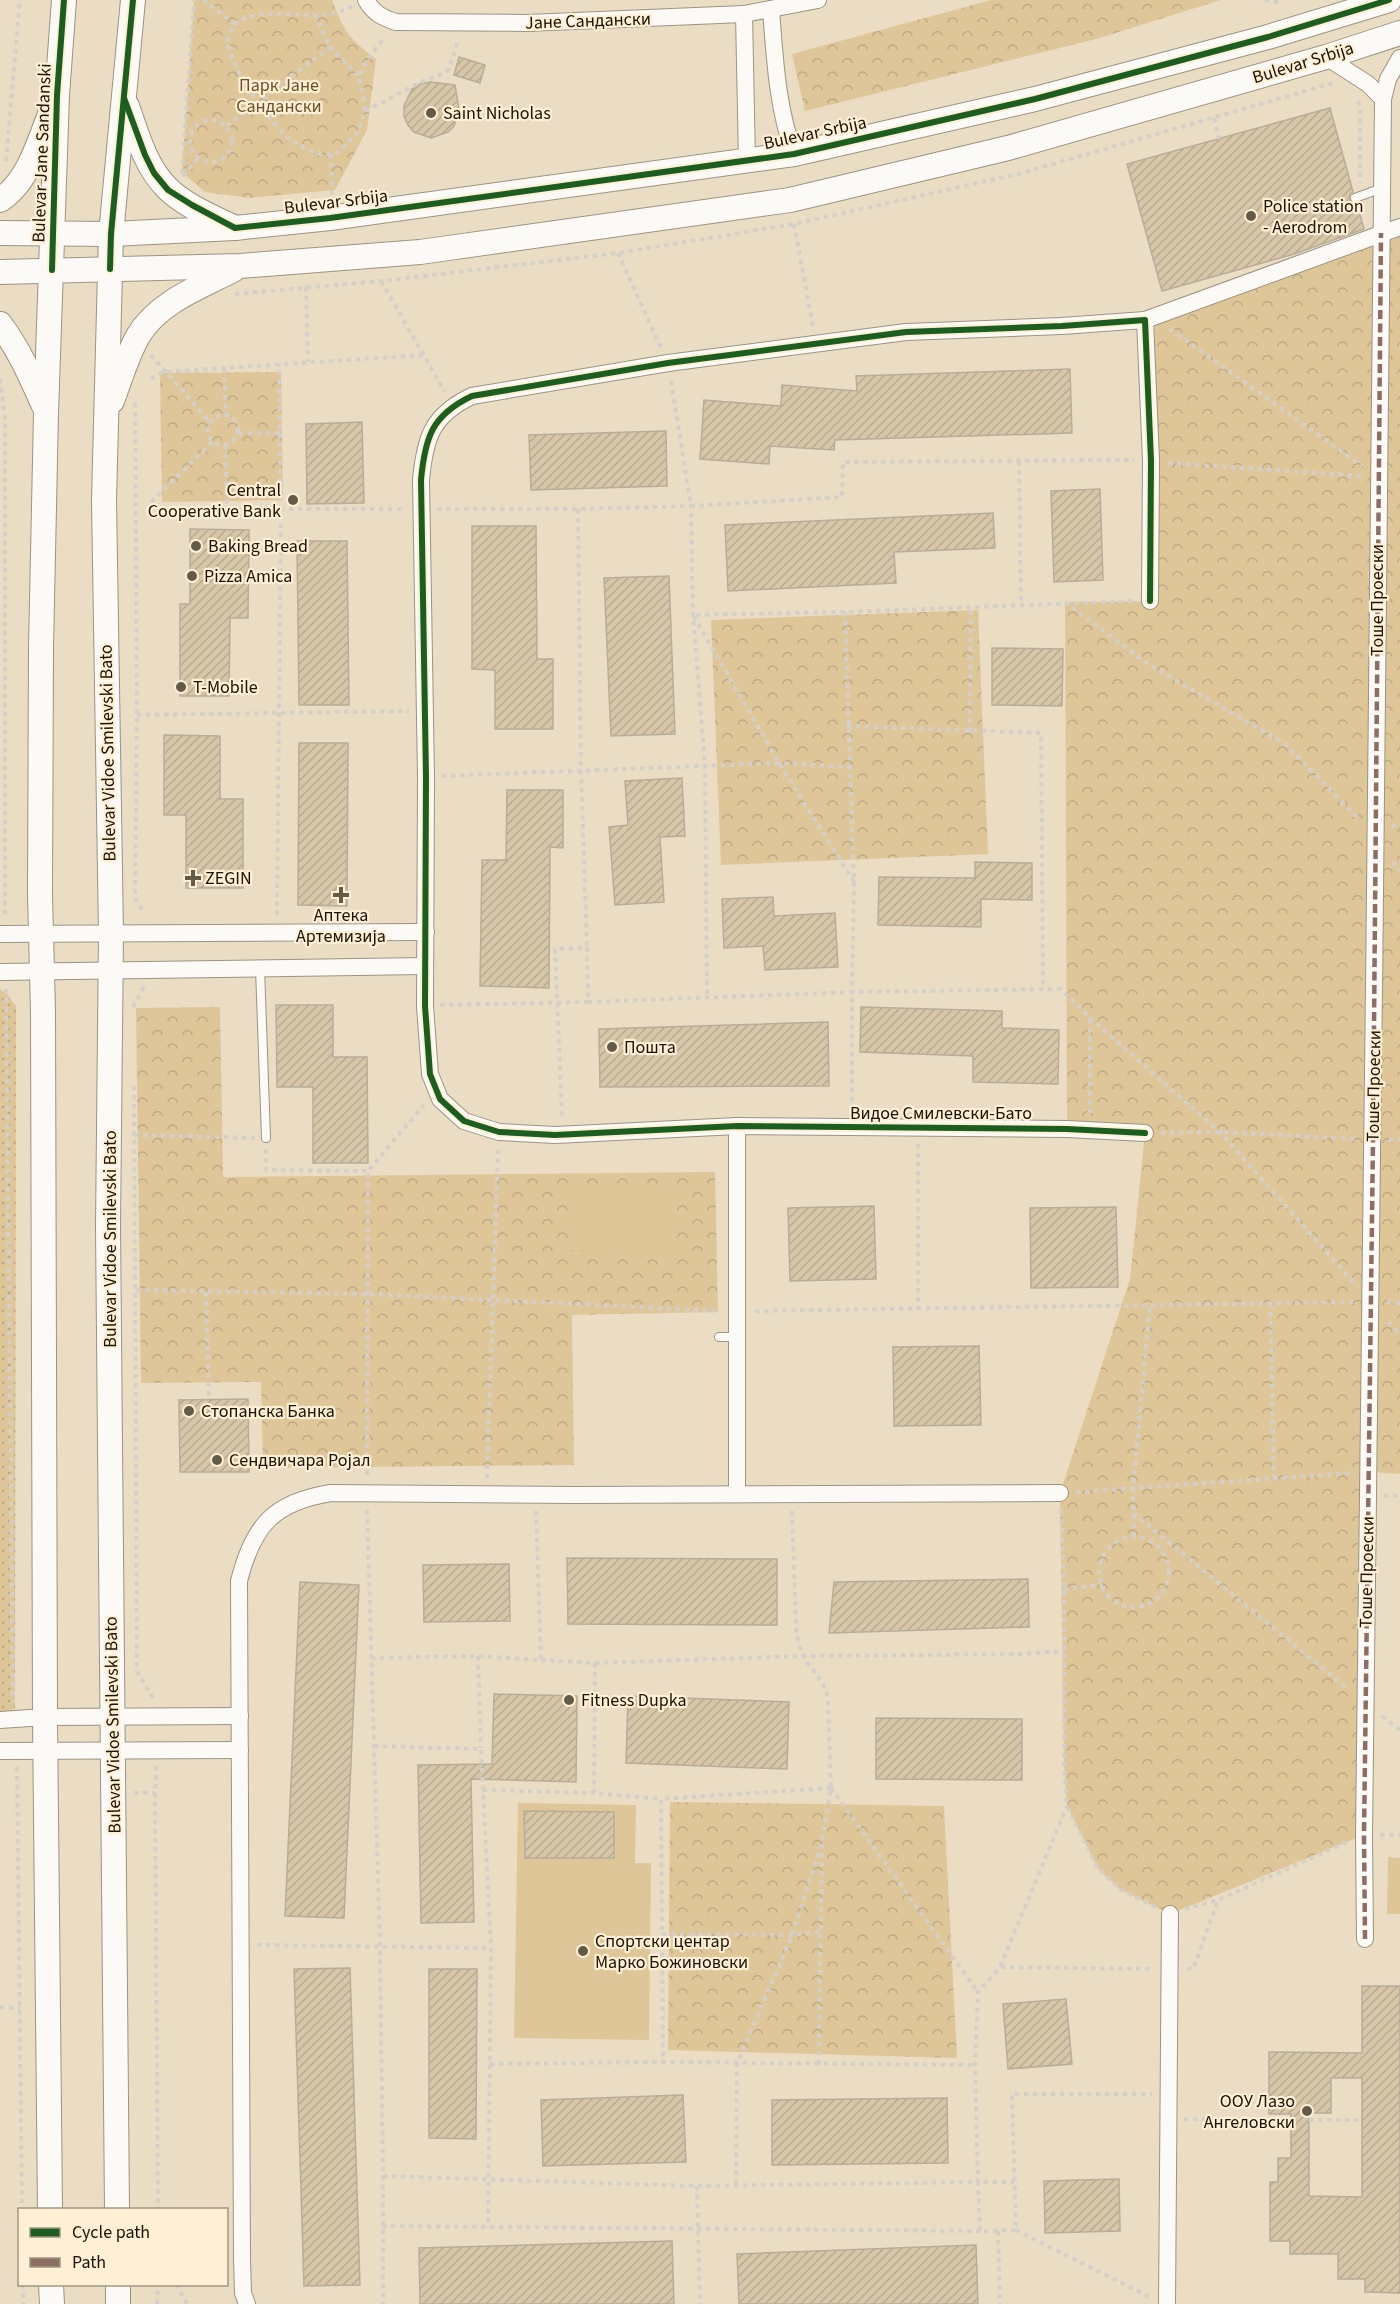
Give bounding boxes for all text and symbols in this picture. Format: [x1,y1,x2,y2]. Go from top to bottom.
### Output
street label: Јане Сандански [525,6,651,36]
street label: Bulevar Srbija [1249,36,1357,90]
street label: Bulevar Jane Sandanski [26,63,58,243]
park label: Парк Јане Сандански [236,73,322,119]
place label: Saint Nicholas [443,101,551,126]
marker: Saint Nicholas [424,106,438,120]
street label: Bulevar Srbija [761,110,869,156]
street label: Bulevar Srbija [283,183,389,221]
place label: Police station - Aerodrom [1263,194,1364,240]
marker: Police station - Aerodrom [1244,209,1258,223]
place label: Central Cooperative Bank [148,478,281,524]
marker: Central Cooperative Bank [286,493,300,507]
place label: Baking Bread [208,534,308,559]
marker: Baking Bread [189,539,203,553]
street label: Тоше Проески [1365,544,1390,656]
place label: Pizza Amica [204,564,292,589]
marker: Pizza Amica [185,569,199,583]
street label: Bulevar Vidoe Smilevski Bato [94,644,122,862]
place label: T-Mobile [193,675,258,700]
marker: T-Mobile [174,680,188,694]
place label: ZEGIN [205,866,252,891]
marker: ZEGIN [186,871,200,885]
marker: Аптека Артемизија [334,888,348,902]
place label: Аптека Артемизија [296,903,386,949]
street label: Тоше Проески [1361,1030,1387,1142]
place label: Пошта [624,1035,676,1060]
marker: Пошта [605,1040,619,1054]
street label: Видое Смилевски-Бато [850,1101,1032,1126]
street label: Bulevar Vidoe Smilevski Bato [98,1130,123,1348]
place label: Стопанска Банка [201,1399,335,1424]
marker: Стопанска Банка [182,1404,196,1418]
place label: Сендвичара Ројал [229,1448,371,1473]
marker: Сендвичара Ројал [210,1453,224,1467]
street label: Тоше Проески [1354,1516,1380,1628]
street label: Bulevar Vidoe Smilevski Bato [99,1616,127,1834]
place label: Fitness Dupka [581,1688,687,1713]
marker: Fitness Dupka [562,1693,576,1707]
place label: Спортски центар Марко Божиновски [595,1929,748,1975]
marker: Спортски центар Марко Божиновски [576,1944,590,1958]
place label: ООУ Лазо Ангеловски [1204,2089,1295,2135]
marker: ООУ Лазо Ангеловски [1300,2104,1314,2118]
legend [18,2208,228,2286]
text: Cycle path [72,2220,150,2245]
text: Path [72,2250,106,2275]

